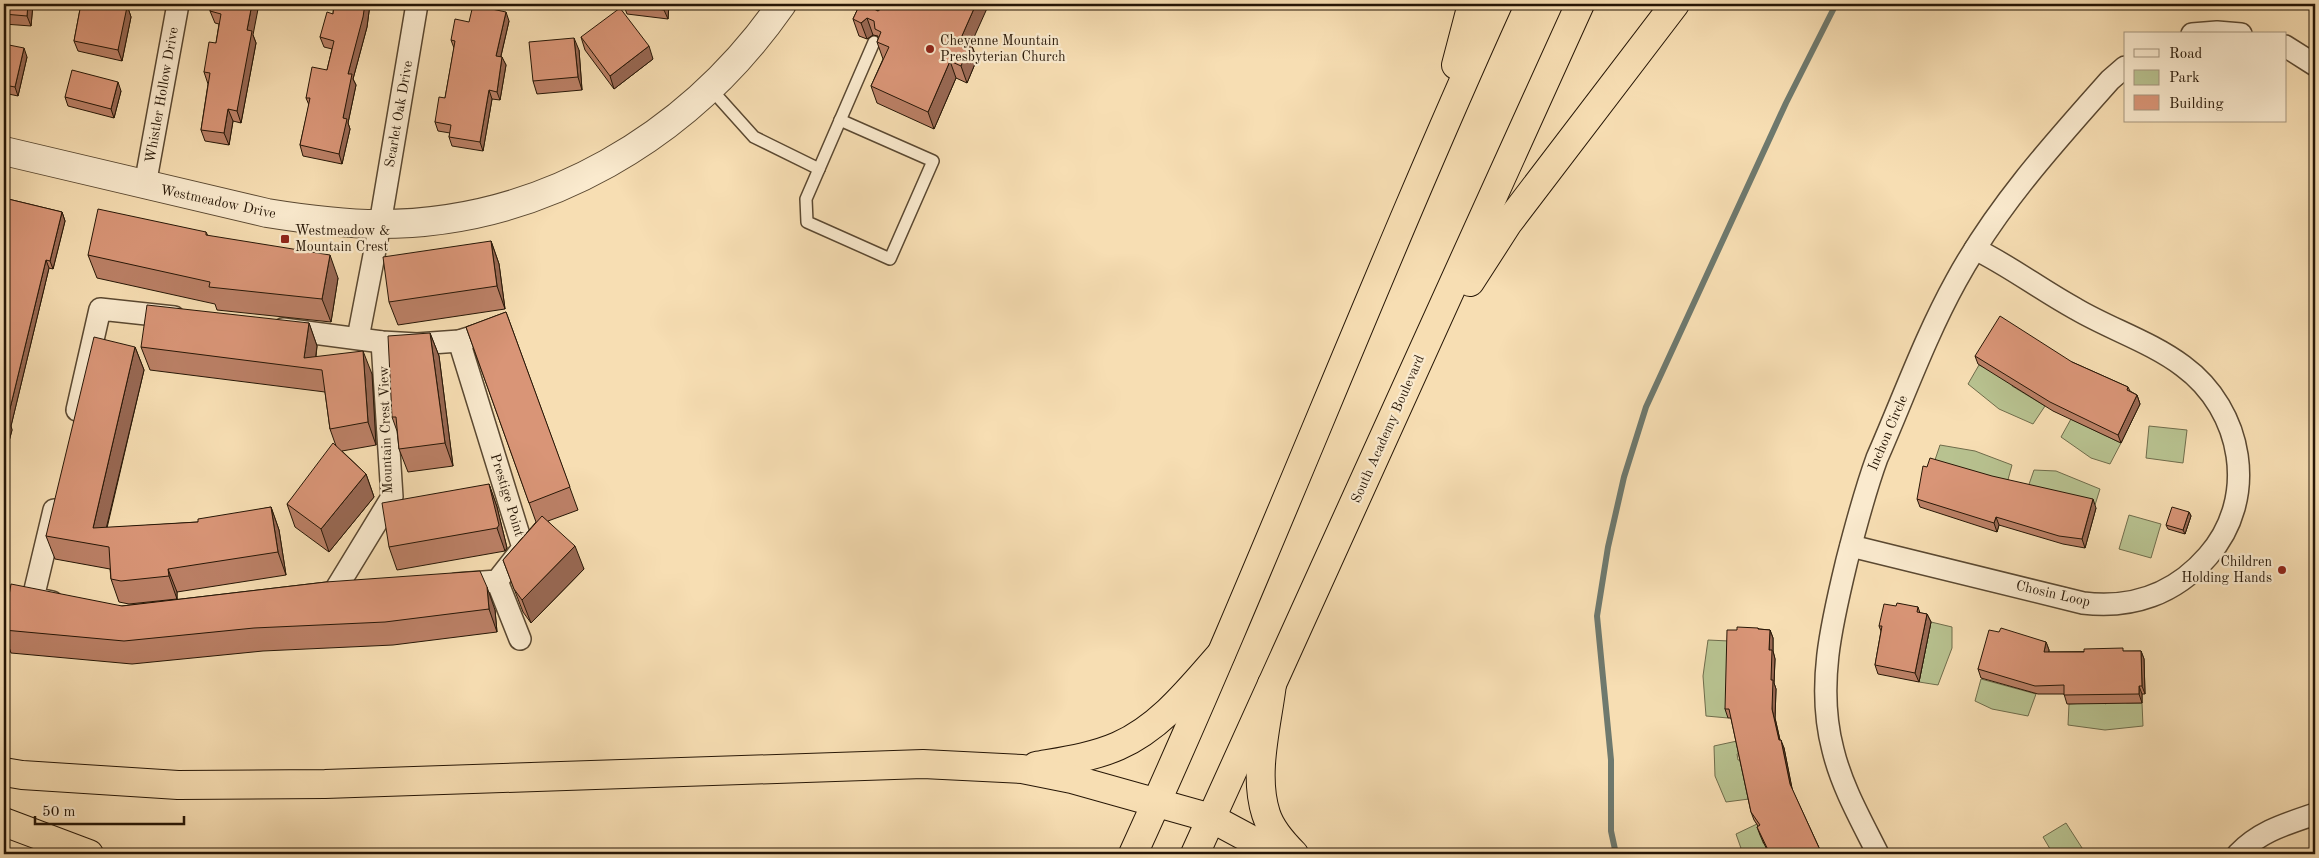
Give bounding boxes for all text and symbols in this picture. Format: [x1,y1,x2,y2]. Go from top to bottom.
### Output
street label: Whistler Hollow Drive [143,26,181,164]
legend [2124,32,2286,122]
place label: Cheyenne Mountain Presbyterian Church [940,34,1066,64]
marker: Cheyenne Mountain Presbyterian Church [924,43,936,55]
text: Road [2169,47,2203,62]
street label: Scarlet Oak Drive [383,60,415,168]
text: Park [2169,71,2200,86]
text: Building [2169,97,2224,112]
street label: Westmeadow Drive [159,183,277,221]
place label: Westmeadow & Mountain Crest [295,224,390,254]
marker: Westmeadow & Mountain Crest [279,233,291,245]
street label: South Academy Boulevard [1349,353,1427,505]
street label: Mountain Crest View [377,365,395,494]
street label: Inchon Circle [1866,393,1910,473]
street label: Prestige Point [488,452,526,538]
place label: Children Holding Hands [2181,555,2272,585]
marker: Children Holding Hands [2276,564,2288,576]
street label: Chosin Loop [2014,579,2092,609]
scale bar [35,793,184,825]
text: 50 m [42,805,76,820]

